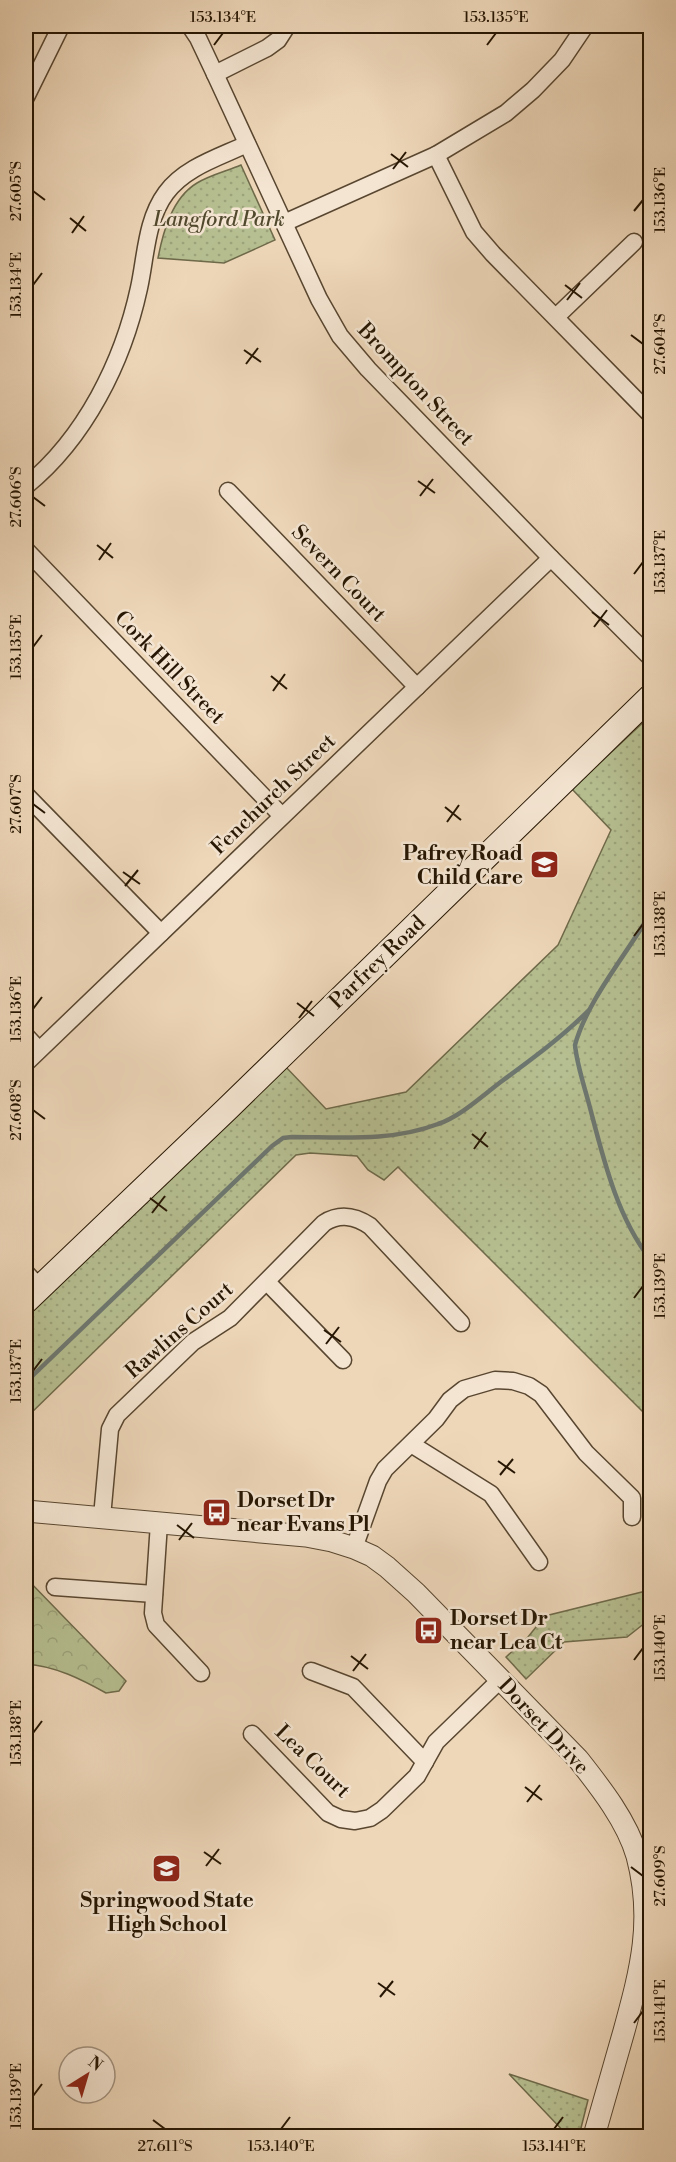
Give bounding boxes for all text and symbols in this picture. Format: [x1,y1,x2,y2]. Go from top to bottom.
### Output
text: 153.134°E [190,8,256,27]
text: 153.135°E [463,8,529,27]
text: 27.605°S [7,161,26,221]
text: 153.136°E [651,167,670,233]
park label: Langford Park [152,207,285,233]
text: 153.134°E [7,252,26,318]
text: 27.604°S [651,313,670,375]
street label: Brompton Street [351,317,479,452]
text: 27.606°S [7,466,26,528]
street label: Severn Court [286,520,391,628]
text: 153.137°E [651,530,670,594]
street label: Cork Hill Street [109,605,230,730]
text: 153.135°E [7,614,26,680]
street label: Fenchurch Street [206,728,342,861]
text: 27.607°S [7,774,26,834]
place label: Pafrey Road Child Care [403,841,523,891]
school or university icon: Pafrey Road Child Care [528,849,560,881]
text: 153.138°E [651,891,670,957]
street label: Parfrey Road [324,910,431,1015]
text: 153.136°E [7,976,26,1042]
text: 27.608°S [7,1079,26,1141]
text: 153.139°E [651,1253,670,1319]
street label: Rawlins Court [120,1276,239,1385]
text: 153.137°E [7,1339,26,1403]
place label: Dorset Dr near Evans Pl [237,1488,370,1538]
bus stop icon: Dorset Dr near Evans Pl [200,1496,232,1528]
place label: Dorset Dr near Lea Ct [450,1606,563,1656]
bus stop icon: Dorset Dr near Lea Ct [413,1614,445,1646]
text: 153.140°E [651,1614,670,1682]
street label: Dorset Drive [492,1673,594,1780]
text: 153.138°E [7,1700,26,1766]
street label: Lea Court [269,1719,356,1804]
text: 27.609°S [651,1845,670,1907]
school or university icon: Springwood State High School [151,1853,183,1885]
place label: Springwood State High School [80,1888,254,1938]
text: 153.141°E [651,1979,670,2043]
north arrow [57,2045,117,2105]
text: N [84,2052,107,2076]
text: 153.139°E [7,2063,26,2129]
text: 27.611°S [137,2137,193,2156]
text: 153.140°E [247,2137,315,2156]
text: 153.141°E [522,2137,586,2156]

